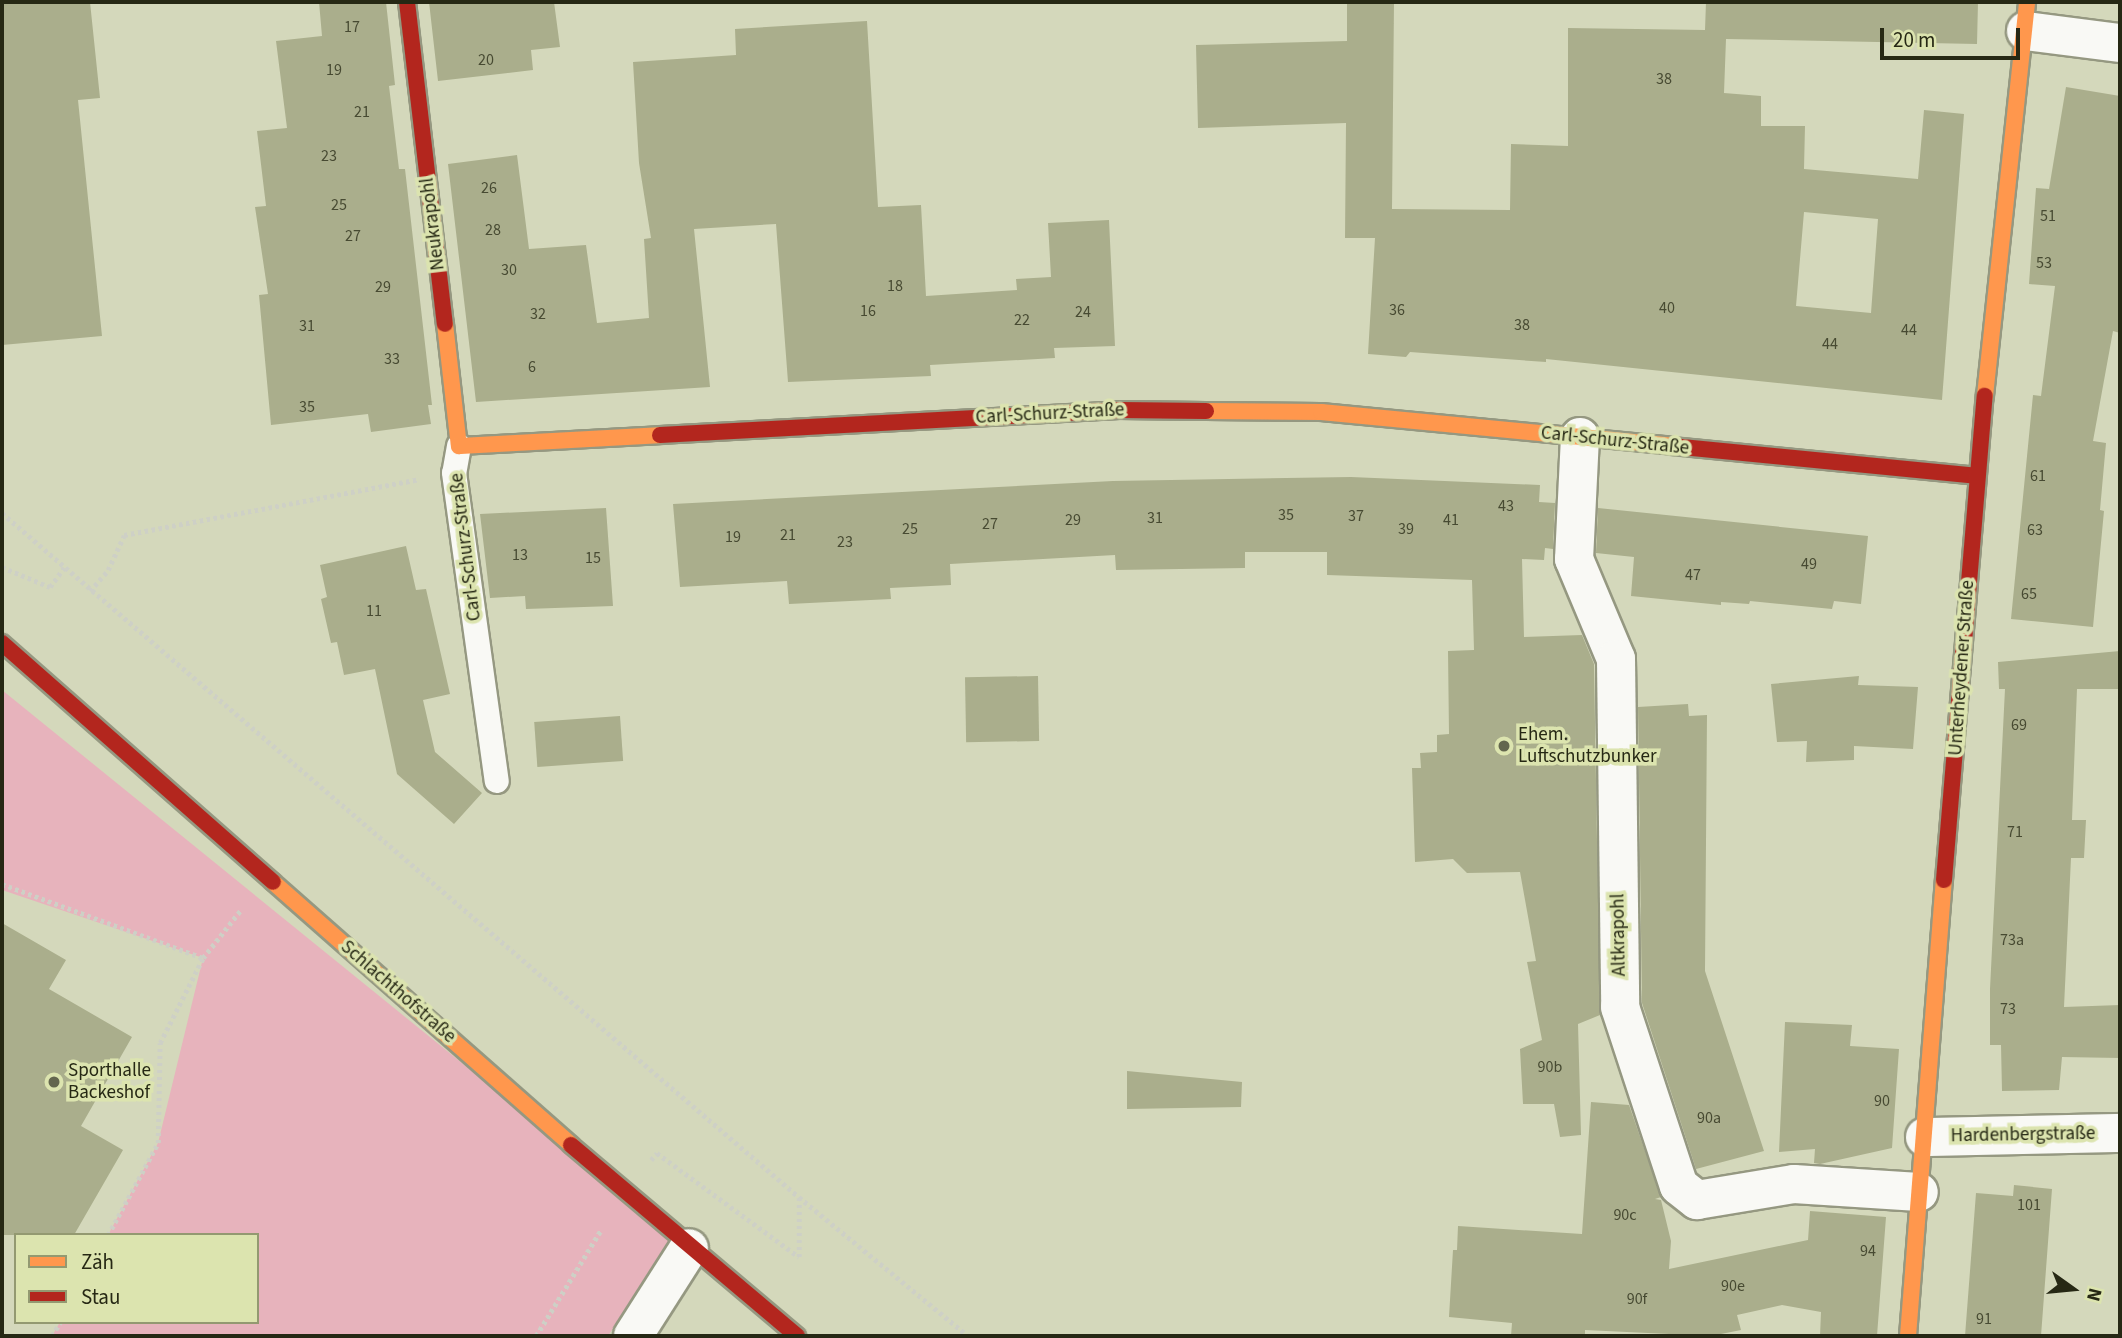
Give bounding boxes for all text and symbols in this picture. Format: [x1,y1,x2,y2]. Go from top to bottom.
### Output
scale bar [1884,14,2024,58]
house number: 17 [344,17,360,37]
text: 20 m [1893,25,1935,55]
house number: 20 [478,50,494,70]
house number: 19 [326,60,342,80]
house number: 38 [1656,69,1672,89]
house number: 21 [354,102,370,122]
house number: 23 [321,146,337,166]
street label: Neukrapohl [416,176,450,272]
house number: 26 [481,178,497,198]
house number: 25 [331,195,347,215]
house number: 51 [2040,206,2056,226]
house number: 28 [485,220,501,240]
house number: 27 [345,226,361,246]
house number: 53 [2036,253,2052,273]
house number: 30 [501,260,517,280]
house number: 18 [887,276,903,296]
house number: 29 [375,277,391,297]
house number: 40 [1659,298,1675,318]
house number: 36 [1389,300,1405,320]
house number: 16 [860,301,876,321]
house number: 24 [1075,302,1091,322]
house number: 32 [530,304,546,324]
house number: 22 [1014,310,1030,330]
house number: 38 [1514,315,1530,335]
house number: 31 [299,316,315,336]
house number: 44 [1901,320,1917,340]
house number: 44 [1822,334,1838,354]
house number: 33 [384,349,400,369]
house number: 6 [528,357,536,377]
house number: 35 [299,397,315,417]
street label: Carl-Schurz-Straße [975,399,1125,429]
street label: Carl-Schurz-Straße [1540,422,1690,460]
house number: 61 [2030,466,2046,486]
street label: Carl-Schurz-Straße [446,472,486,622]
house number: 43 [1498,496,1514,516]
house number: 35 [1278,505,1294,525]
house number: 37 [1348,506,1364,526]
house number: 31 [1147,508,1163,528]
house number: 29 [1065,510,1081,530]
house number: 41 [1443,510,1459,530]
house number: 27 [982,514,998,534]
house number: 25 [902,519,918,539]
house number: 39 [1398,519,1414,539]
house number: 63 [2027,520,2043,540]
house number: 21 [780,525,796,545]
house number: 19 [725,527,741,547]
house number: 23 [837,532,853,552]
house number: 13 [512,545,528,565]
house number: 15 [585,548,601,568]
house number: 49 [1801,554,1817,574]
house number: 47 [1685,565,1701,585]
street label: Unterheydener Straße [1944,579,1980,757]
house number: 65 [2021,584,2037,604]
house number: 11 [366,601,382,621]
house number: 69 [2011,715,2027,735]
place label: Ehem. Luftschutzbunker [1518,724,1657,768]
marker: Ehem. Luftschutzbunker [1496,738,1512,754]
house number: 71 [2007,822,2023,842]
street label: Altkrapohl [1607,893,1631,977]
house number: 73a [2000,930,2024,950]
street label: Schlachthofstraße [336,936,460,1048]
house number: 73 [2000,999,2016,1019]
house number: 90b [1538,1057,1562,1077]
place label: Sporthalle Backeshof [68,1060,151,1104]
marker: Sporthalle Backeshof [46,1074,62,1090]
house number: 90 [1874,1091,1890,1111]
house number: 90a [1697,1108,1721,1128]
street label: Hardenbergstraße [1950,1122,2096,1148]
house number: 101 [2017,1195,2041,1215]
house number: 90c [1613,1205,1637,1225]
legend [14,1233,259,1324]
house number: 94 [1860,1241,1876,1261]
text: Zäh [81,1247,114,1277]
north arrow [2038,1254,2108,1324]
house number: 90e [1721,1276,1745,1296]
text: Stau [81,1282,120,1312]
text: N [2079,1285,2108,1304]
house number: 90f [1627,1289,1647,1309]
house number: 91 [1976,1309,1992,1329]

